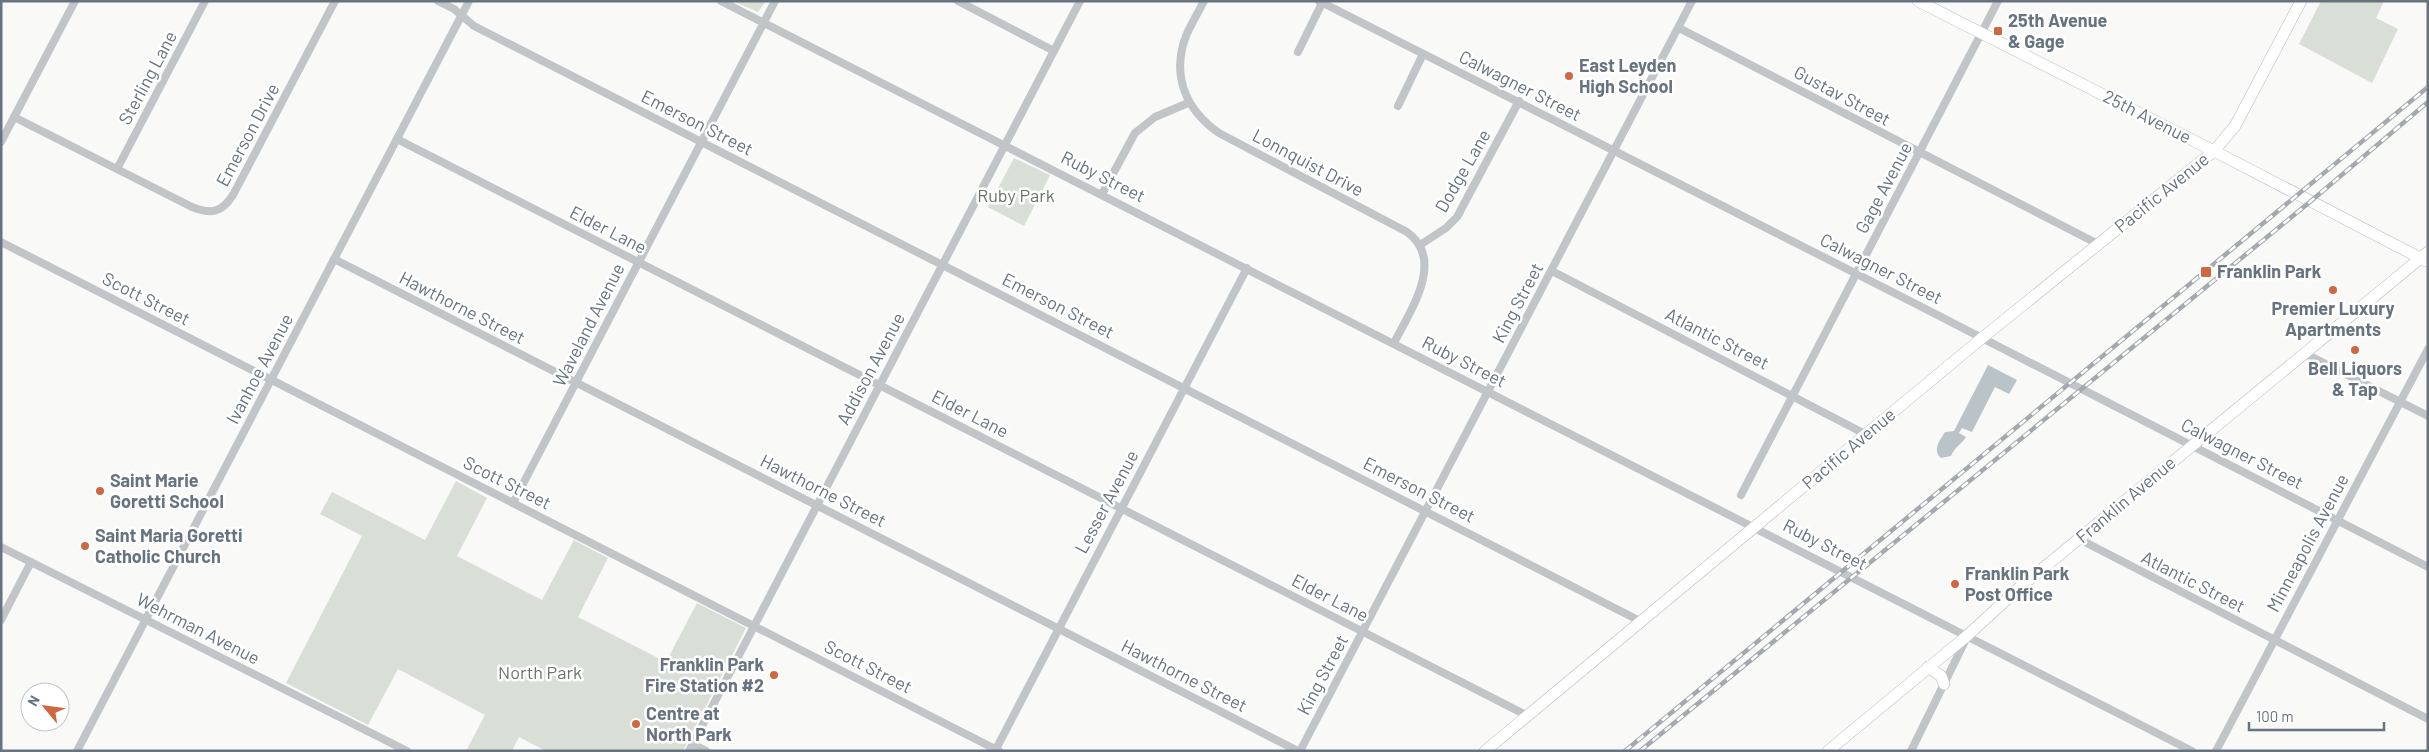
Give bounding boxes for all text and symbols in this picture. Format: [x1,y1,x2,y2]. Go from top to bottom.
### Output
place label: 25th Avenue & Gage [2008,9,2107,52]
marker: 25th Avenue & Gage [1992,25,2004,37]
street label: Sterling Lane [113,27,181,128]
street label: Calwagner Street [1456,45,1585,125]
place label: East Leyden High School [1579,54,1676,97]
street label: Gustav Street [1790,60,1895,130]
marker: East Leyden High School [1563,70,1575,82]
street label: Emerson Drive [211,79,284,190]
street label: Emerson Street [638,84,757,160]
street label: 25th Avenue [2100,85,2195,148]
street label: Lonnquist Drive [1249,124,1368,201]
street label: Dodge Lane [1430,125,1495,216]
street label: Gage Avenue [1850,138,1916,237]
street label: Ruby Street [1058,146,1149,207]
street label: Pacific Avenue [2110,148,2213,237]
park label: Ruby Park [977,184,1055,206]
street label: Elder Lane [566,200,651,258]
street label: Calwagner Street [1817,228,1946,308]
street label: Waveland Avenue [548,259,629,390]
street label: King Street [1487,259,1547,346]
place label: Franklin Park [2217,260,2322,282]
marker: Franklin Park [2199,265,2213,279]
street label: Hawthorne Street [396,266,529,348]
street label: Scott Street [99,267,194,330]
street label: Emerson Street [999,267,1118,343]
marker: Premier Luxury Apartments [2327,284,2339,296]
place label: Premier Luxury Apartments [2272,297,2394,340]
street label: Atlantic Street [1662,303,1773,374]
street label: Addison Avenue [831,309,909,428]
street label: Ivanhoe Avenue [221,310,297,427]
street label: Ruby Street [1419,331,1510,392]
marker: Bell Liquors & Tap [2349,344,2361,356]
place label: Bell Liquors & Tap [2308,357,2402,400]
street label: Elder Lane [928,384,1013,442]
street label: Pacific Avenue [1797,403,1899,494]
street label: Calwagner Street [2178,413,2307,493]
street label: Lesser Avenue [1070,446,1143,557]
street label: Hawthorne Street [757,449,890,531]
street label: Scott Street [460,451,555,514]
street label: Emerson Street [1360,451,1479,527]
street label: Franklin Avenue [2071,451,2180,547]
place label: Saint Marie Goretti School [110,469,224,512]
street label: Minneapolis Avenue [2261,470,2353,615]
marker: Saint Marie Goretti School [94,485,106,497]
street label: Ruby Street [1780,514,1871,575]
place label: Saint Maria Goretti Catholic Church [95,524,243,567]
marker: Saint Maria Goretti Catholic Church [79,540,91,552]
street label: Atlantic Street [2138,546,2249,617]
place label: Franklin Park Post Office [1965,562,2070,605]
street label: Elder Lane [1288,568,1373,626]
marker: Franklin Park Post Office [1949,578,1961,590]
street label: Wehrman Avenue [133,588,264,669]
street label: King Street [1292,631,1352,718]
street label: Hawthorne Street [1118,634,1251,716]
street label: Scott Street [821,635,916,698]
place label: Franklin Park Fire Station #2 [645,653,764,696]
park label: North Park [498,661,582,683]
marker: Franklin Park Fire Station #2 [768,669,780,681]
north arrow [20,682,70,732]
text: N [24,692,43,709]
scale bar [2249,700,2384,732]
place label: Centre at North Park [646,702,732,745]
text: 100 m [2256,707,2294,725]
marker: Centre at North Park [630,718,642,730]

